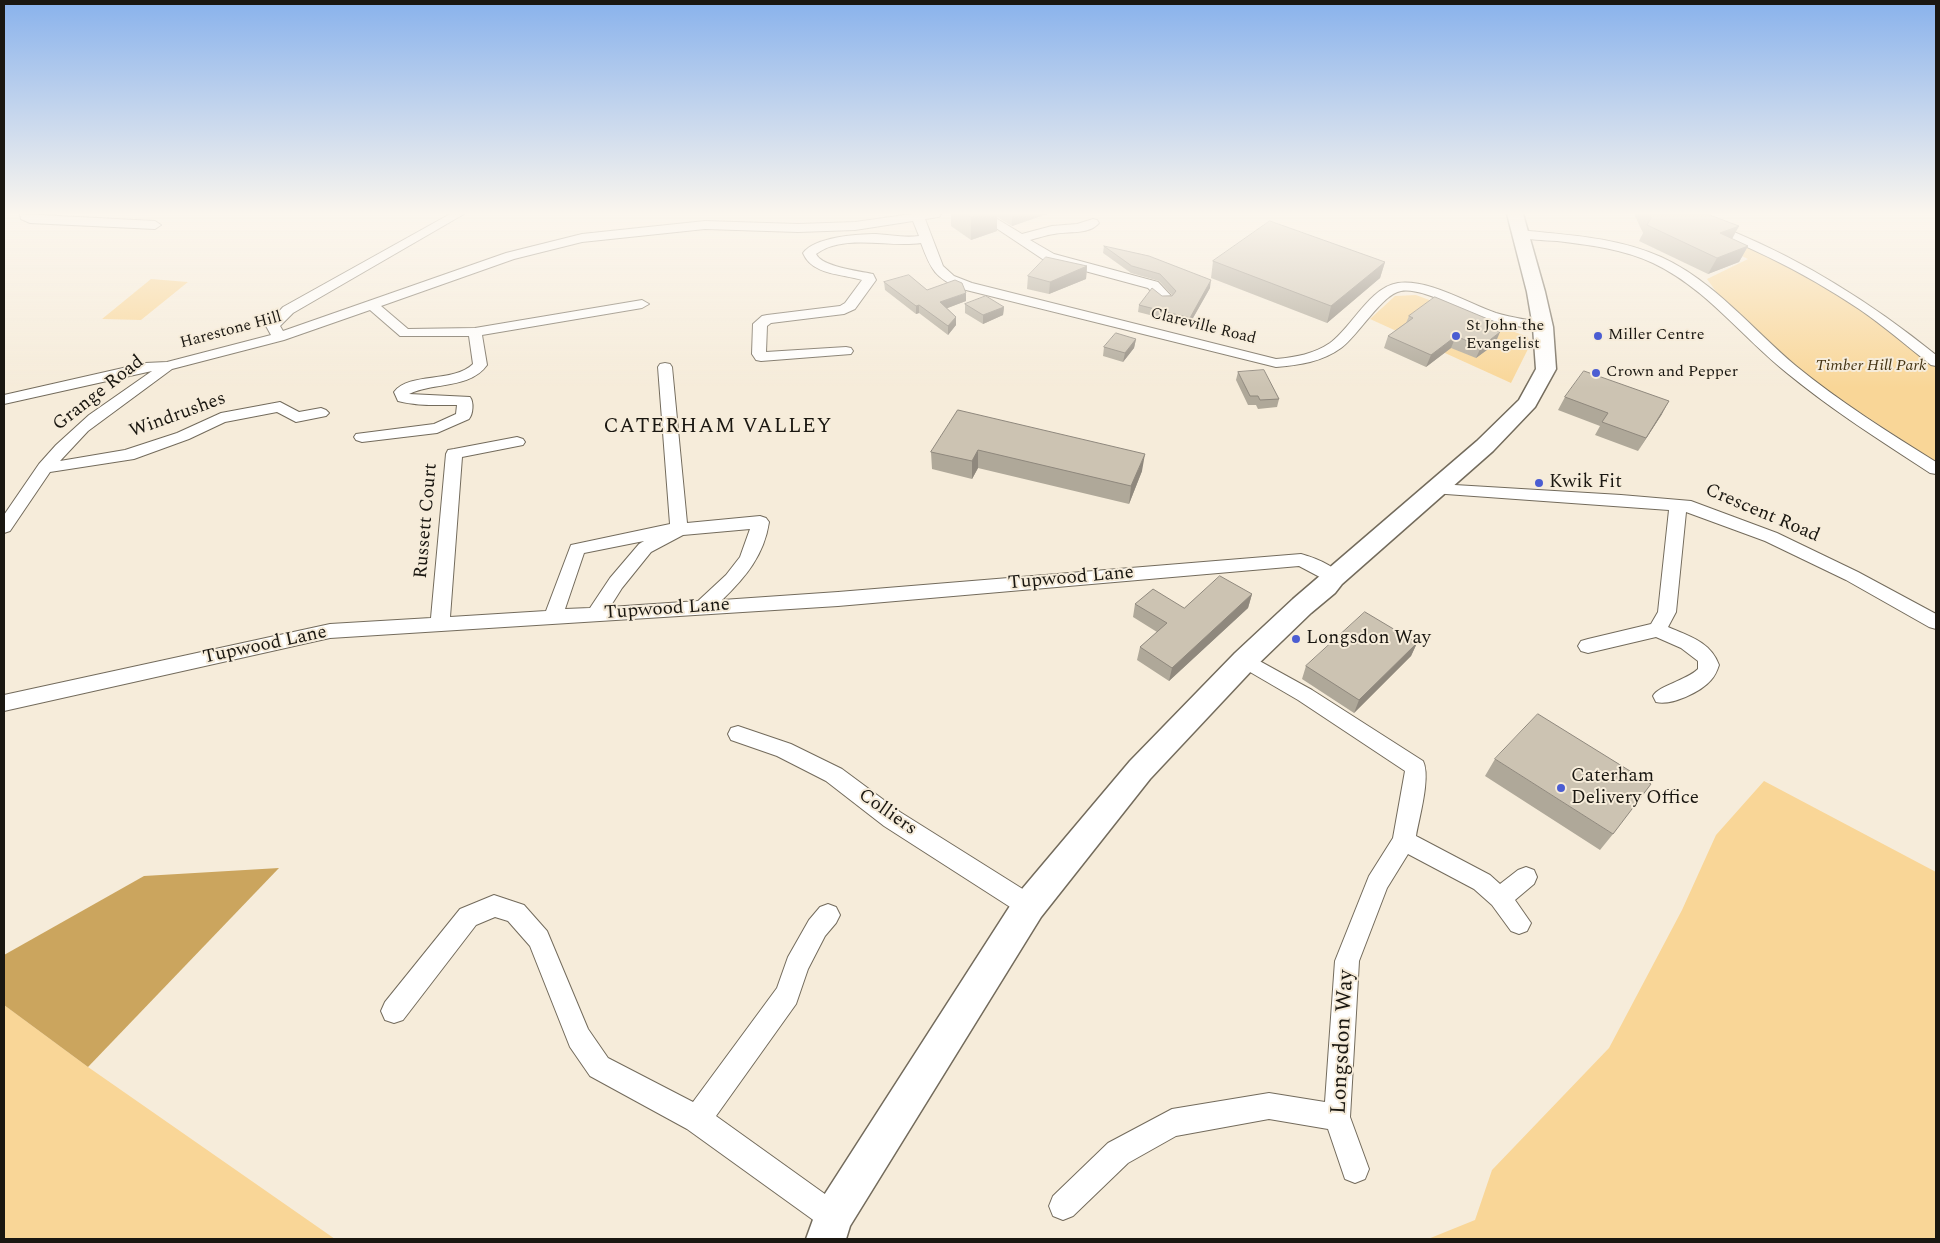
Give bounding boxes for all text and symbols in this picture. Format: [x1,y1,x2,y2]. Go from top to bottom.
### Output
street label: Clareville Road [1148,305,1258,349]
street label: Harestone Hill [178,308,284,354]
place label: St John the Evangelist [1466,317,1544,355]
place label: Miller Centre [1608,326,1704,346]
marker: St John the Evangelist [1450,330,1462,342]
marker: Miller Centre [1592,330,1604,342]
street label: Grange Road [49,351,149,437]
park label: Timber Hill Park [1816,357,1926,377]
place label: Crown and Pepper [1606,363,1738,383]
marker: Crown and Pepper [1590,367,1602,379]
street label: Windrushes [127,388,229,444]
district label: CATERHAM VALLEY [602,415,834,441]
street label: Russett Court [411,462,443,580]
place label: Kwik Fit [1549,472,1622,494]
marker: Kwik Fit [1533,477,1545,489]
street label: Crescent Road [1701,480,1823,548]
street label: Tupwood Lane [1007,562,1135,596]
street label: Tupwood Lane [603,594,731,626]
street label: Tupwood Lane [201,622,329,670]
place label: Longsdon Way [1306,628,1431,650]
marker: Longsdon Way [1290,633,1302,645]
place label: Caterham Delivery Office [1571,766,1699,810]
marker: Caterham Delivery Office [1555,782,1567,794]
street label: Colliers [853,785,921,841]
street label: Longsdon Way [1327,969,1361,1115]

